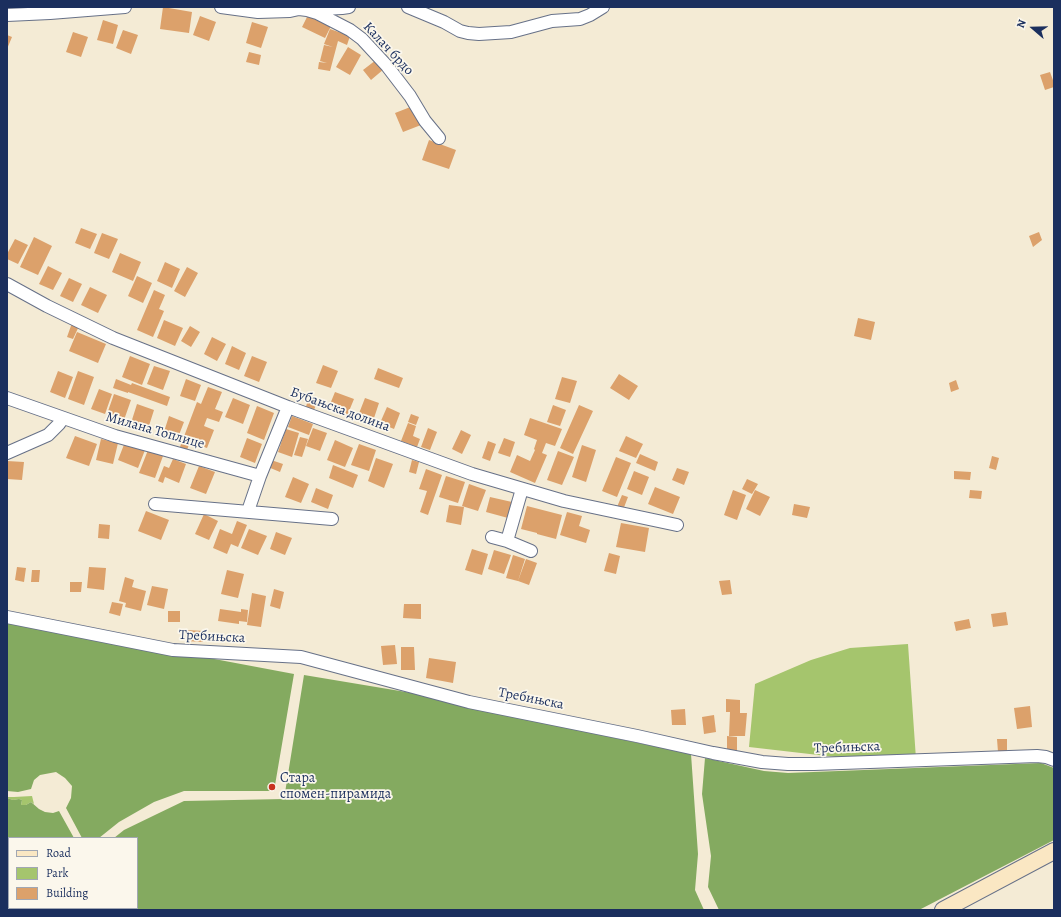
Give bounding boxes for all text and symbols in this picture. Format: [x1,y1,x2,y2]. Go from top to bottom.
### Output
north arrow [1013,8,1053,48]
text: N [1013,17,1030,30]
street label: Калач брдо [359,19,417,79]
street label: Бубањска долина [288,384,392,436]
street label: Милана Топлице [104,409,206,453]
street label: Требињска [178,627,246,647]
street label: Требињска [497,684,565,714]
street label: Требињска [814,738,880,758]
place label: Стара спомен-пирамида [280,771,391,804]
marker: Стара спомен-пирамида [267,782,277,792]
legend [8,837,138,909]
text: Road [46,845,71,861]
text: Park [46,865,69,881]
text: Building [46,885,88,901]

